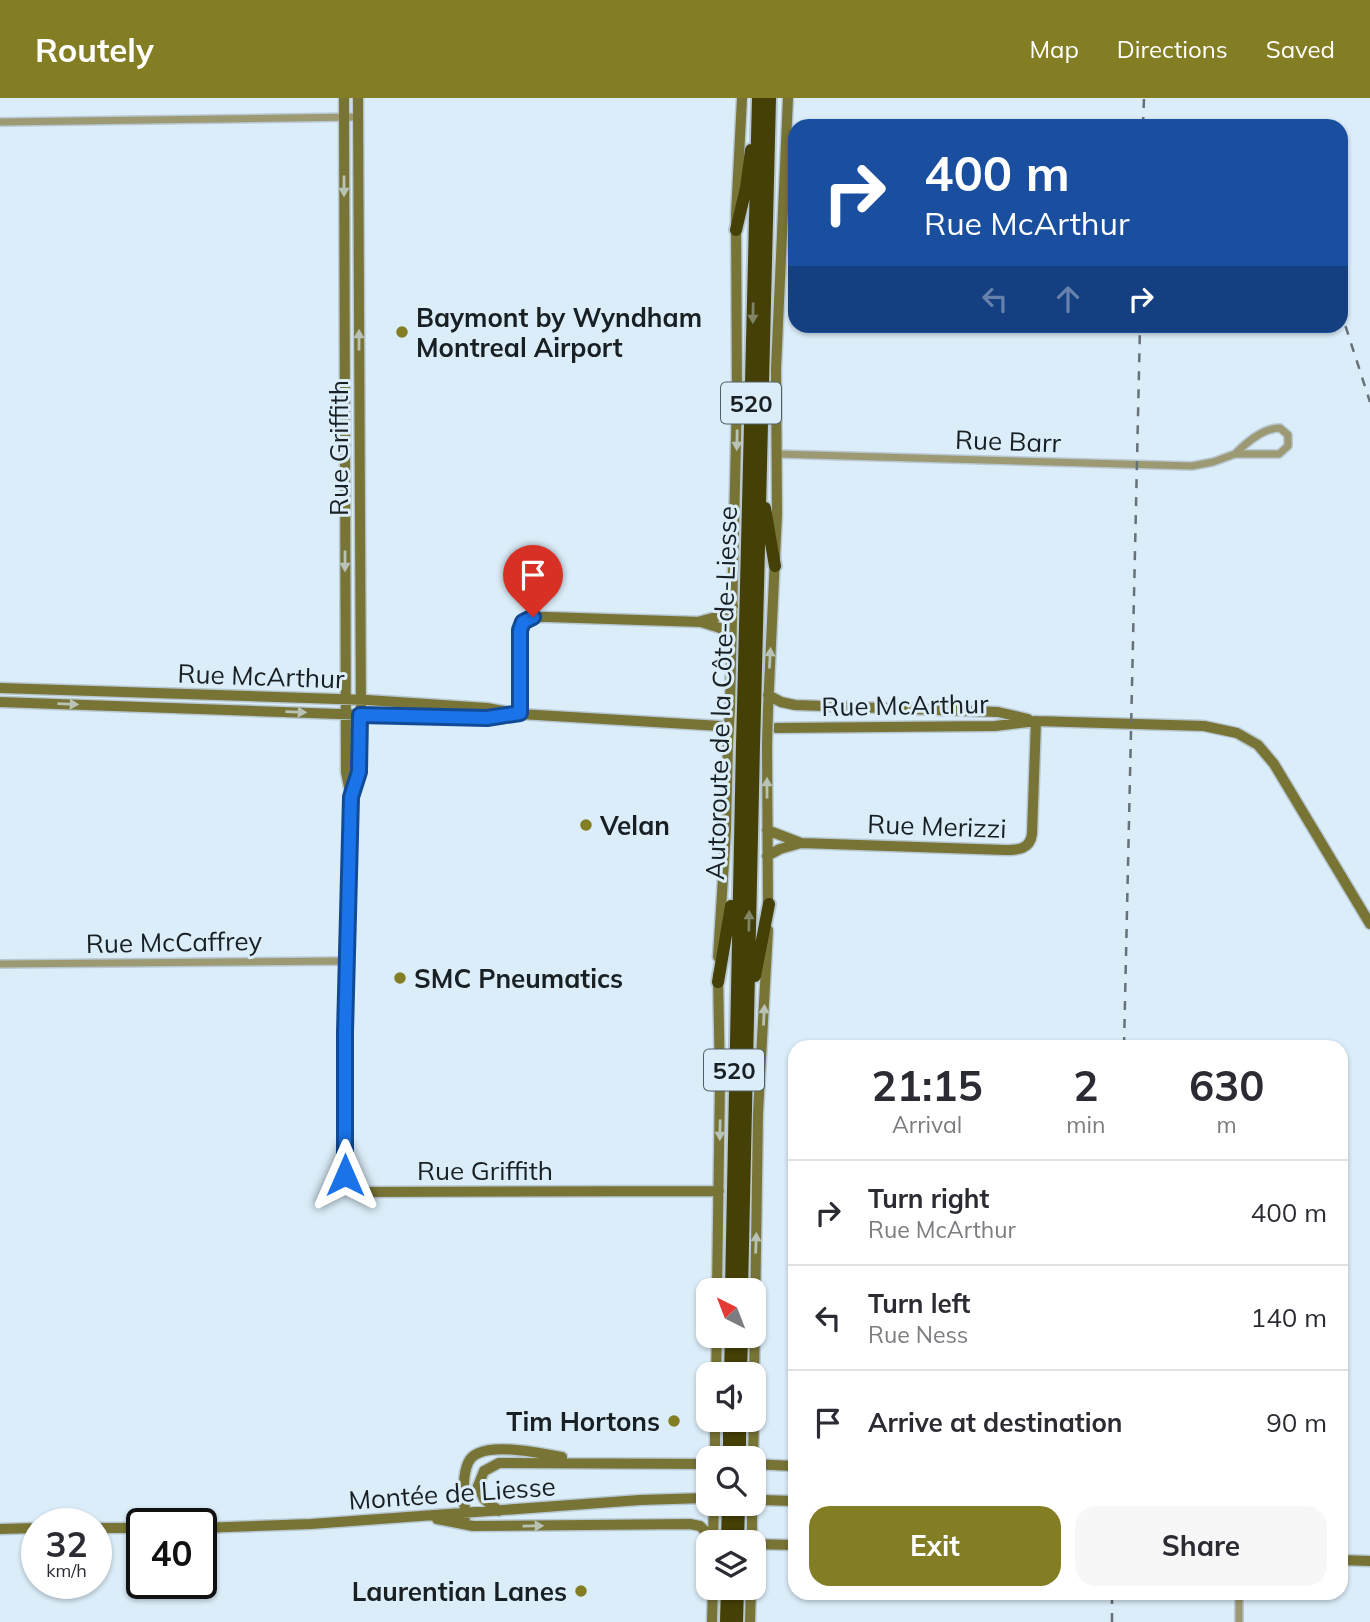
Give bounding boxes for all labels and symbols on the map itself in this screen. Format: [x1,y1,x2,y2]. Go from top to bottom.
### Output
one-way arrow [338,175,350,197]
place label: Baymont by Wyndham Montreal Airport [416,301,702,364]
one-way arrow [747,302,759,324]
marker: Baymont by Wyndham Montreal Airport [394,324,410,340]
one-way arrow [353,329,364,351]
street label: Rue Griffith [322,380,355,516]
road number: 520 [721,382,781,424]
street label: Rue Barr [954,423,1062,459]
one-way arrow [731,429,742,451]
street label: Autoroute de la Côte-de-Liesse [698,505,744,881]
pin [503,545,563,617]
one-way arrow [339,550,351,572]
one-way arrow [765,646,776,668]
street label: Rue McArthur [177,657,346,695]
street label: Rue McArthur [821,687,989,723]
one-way arrow [57,698,79,709]
one-way arrow [285,707,307,718]
one-way arrow [761,777,773,799]
street label: Rue Merizzi [867,807,1007,845]
place label: Velan [599,809,670,842]
marker: Velan [578,817,594,833]
one-way arrow [744,910,755,932]
street label: Rue McCaffrey [86,924,263,960]
place label: SMC Pneumatics [414,962,623,995]
marker: SMC Pneumatics [392,970,408,986]
one-way arrow [759,1004,770,1026]
road number: 520 [704,1050,764,1090]
one-way arrow [714,1120,725,1142]
position arrow [308,1138,382,1212]
street label: Rue Griffith [417,1154,553,1187]
one-way arrow [751,1231,762,1253]
north arrow [696,1278,766,1348]
place label: Tim Hortons [506,1405,660,1438]
marker: Tim Hortons [666,1413,682,1429]
street label: Montée de Liesse [347,1469,557,1517]
speed limit sign: 40 [126,1508,217,1599]
one-way arrow [522,1520,544,1532]
place label: Laurentian Lanes [352,1575,567,1608]
marker: Laurentian Lanes [573,1583,589,1599]

